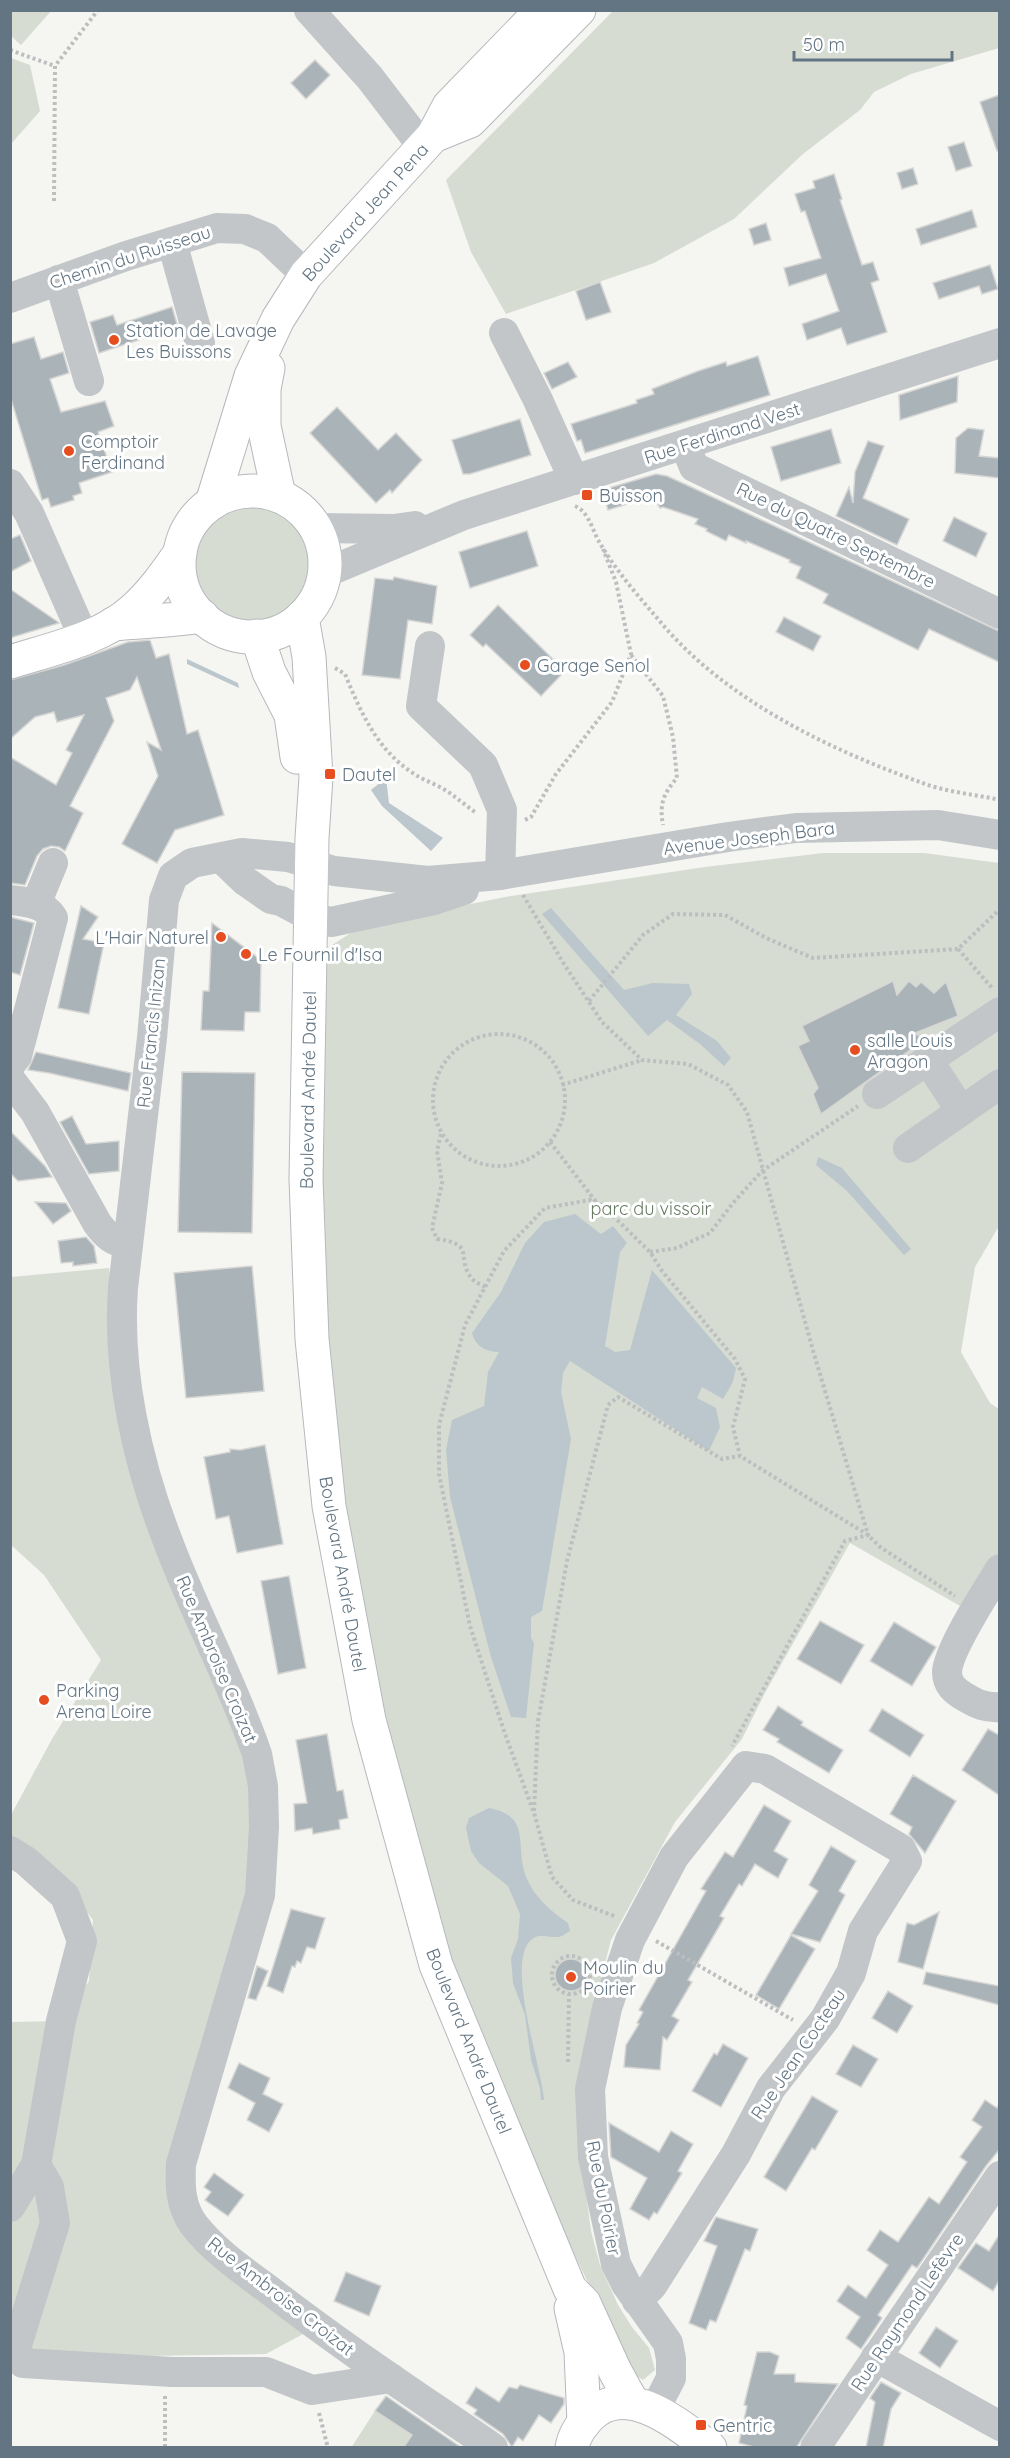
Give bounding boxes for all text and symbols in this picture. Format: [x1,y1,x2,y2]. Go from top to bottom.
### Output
scale bar [794,24,952,62]
text: 50 m [803,33,845,56]
street label: Boulevard Jean Pena [297,138,433,286]
street label: Chemin du Ruisseau [46,220,214,294]
place label: Station de Lavage Les Buissons [126,319,277,363]
marker: Station de Lavage Les Buissons [107,333,121,347]
street label: Rue Ferdinand Vest [641,397,803,469]
place label: Comptoir Ferdinand [81,430,165,474]
marker: Comptoir Ferdinand [62,444,76,458]
street label: Rue du Quatre Septembre [733,477,939,593]
place label: Buisson [599,484,663,507]
marker: Buisson [580,488,594,502]
place label: Garage Senol [537,654,650,677]
marker: Garage Senol [518,658,532,672]
place label: Dautel [342,763,396,786]
marker: Dautel [323,767,337,781]
street label: Avenue Joseph Bara [662,816,836,860]
place label: L'Hair Naturel [95,926,209,949]
marker: L'Hair Naturel [214,930,228,944]
place label: Le Fournil d'Isa [258,943,382,966]
marker: Le Fournil d'Isa [239,947,253,961]
street label: Rue Francis Inizan [132,957,170,1109]
street label: Boulevard André Dautel [295,991,321,1189]
place label: salle Louis Aragon [867,1029,953,1073]
marker: salle Louis Aragon [848,1043,862,1057]
park label: parc du vissoir [591,1197,711,1220]
street label: Boulevard André Dautel [314,1474,372,1674]
street label: Rue Ambroise Croizat [171,1572,263,1746]
place label: Parking Arena Loire [56,1679,152,1723]
marker: Parking Arena Loire [37,1693,51,1707]
street label: Boulevard André Dautel [421,1945,517,2137]
place label: Moulin du Poirier [583,1956,664,2000]
marker: Moulin du Poirier [564,1970,578,1984]
street label: Rue Jean Cocteau [746,1984,850,2124]
street label: Rue du Poirier [582,2139,626,2258]
street label: Rue Raymond Lefèvre [846,2229,968,2395]
street label: Rue Ambroise Croizat [203,2232,359,2360]
place label: Gentric [713,2414,772,2437]
marker: Gentric [694,2418,708,2432]

